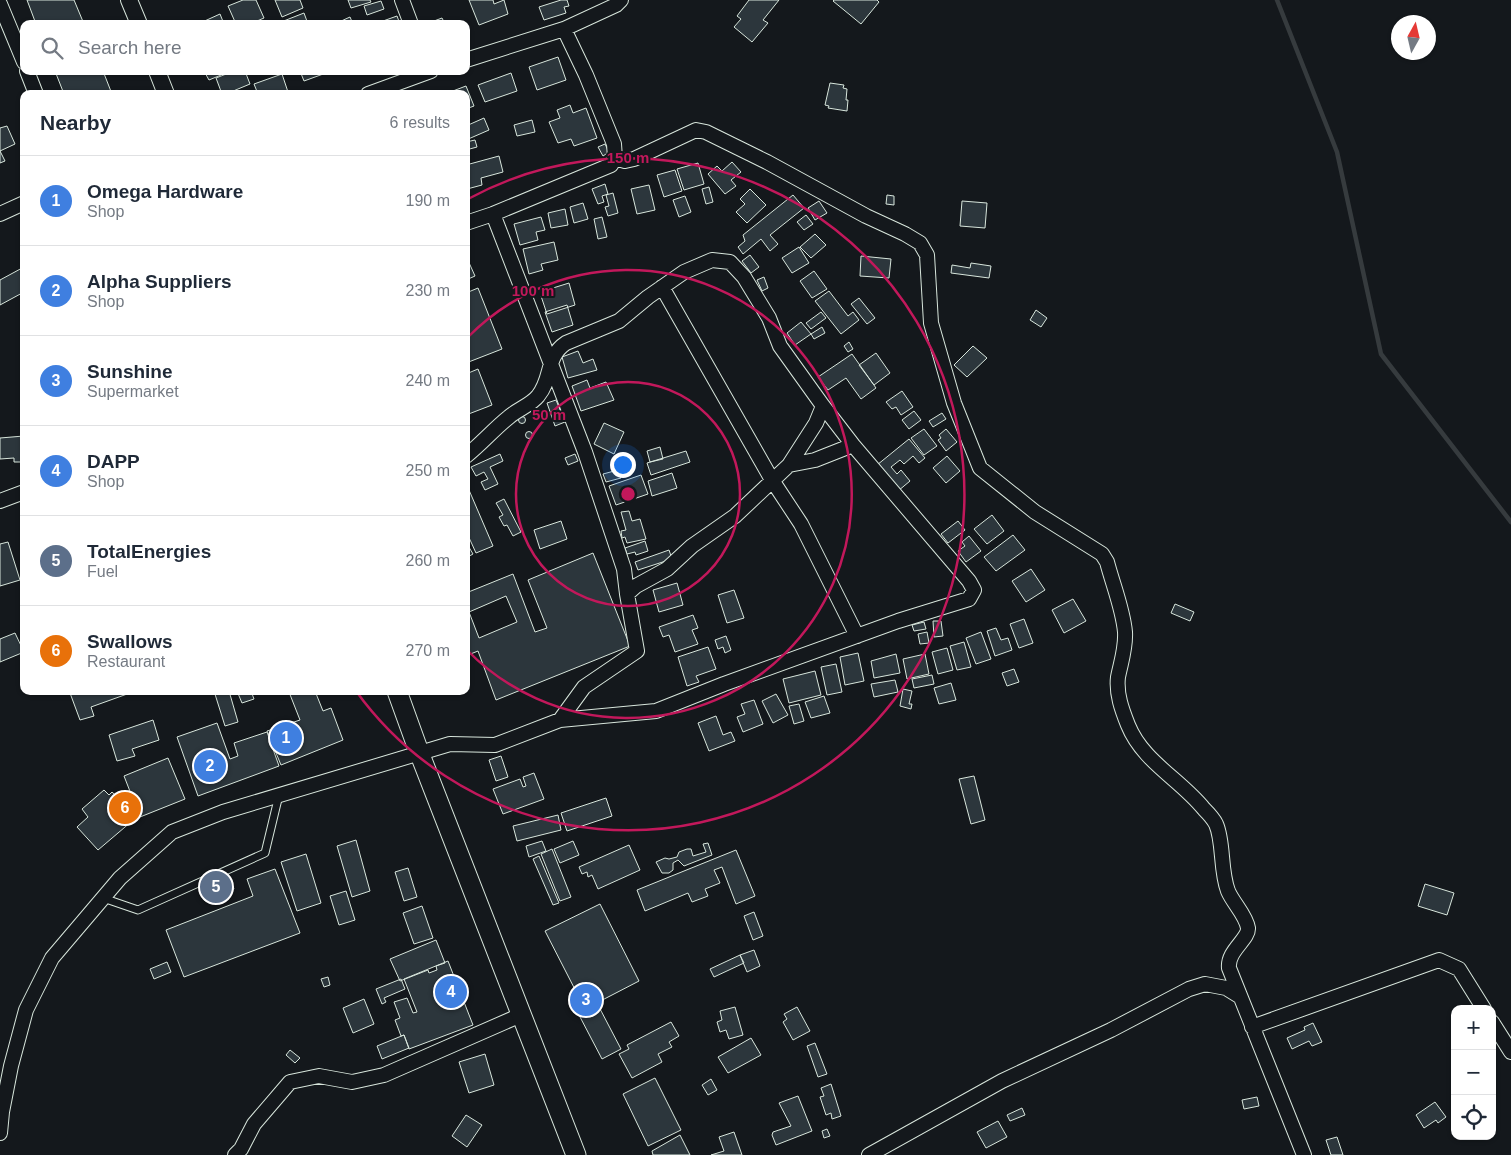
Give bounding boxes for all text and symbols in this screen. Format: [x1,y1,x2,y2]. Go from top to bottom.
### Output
north arrow [1391,15,1436,60]
search box [20,20,470,75]
icon: search [38,34,66,62]
text: Search here [78,37,182,58]
text: Nearby [40,111,111,134]
text: 6 results [390,114,450,131]
text: 150 m [607,149,649,166]
text: Omega Hardware [87,181,243,202]
text: 1 [52,192,60,209]
text: 190 m [406,192,450,209]
text: Shop [87,203,124,220]
text: Alpha Suppliers [87,271,232,292]
text: 2 [52,282,60,299]
text: 230 m [406,282,450,299]
text: 100 m [512,282,554,299]
text: Shop [87,293,124,310]
text: Sunshine [87,361,173,382]
text: 3 [52,372,60,389]
text: 240 m [406,372,450,389]
text: Supermarket [87,383,179,400]
text: 50 m [532,406,566,423]
text: DAPP [87,451,140,472]
your location [610,452,636,478]
text: 4 [52,462,60,479]
text: 250 m [406,462,450,479]
text: Shop [87,473,124,490]
centre of rings [619,485,637,503]
text: TotalEnergies [87,541,211,562]
text: 5 [52,552,60,569]
text: 260 m [406,552,450,569]
text: Fuel [87,563,118,580]
text: Swallows [87,631,173,652]
text: 6 [52,642,60,659]
text: 270 m [406,642,450,659]
text: Restaurant [87,653,165,670]
pin: 1 [270,719,302,757]
pin: 2 [194,747,226,785]
pin: 6 [109,789,141,827]
pin: 5 [200,868,232,906]
pin: 4 [435,973,467,1011]
pin: 3 [570,981,602,1019]
map controls [1451,1005,1496,1140]
button: + [1451,1005,1496,1050]
button: − [1451,1050,1496,1095]
button: locate [1451,1095,1496,1140]

